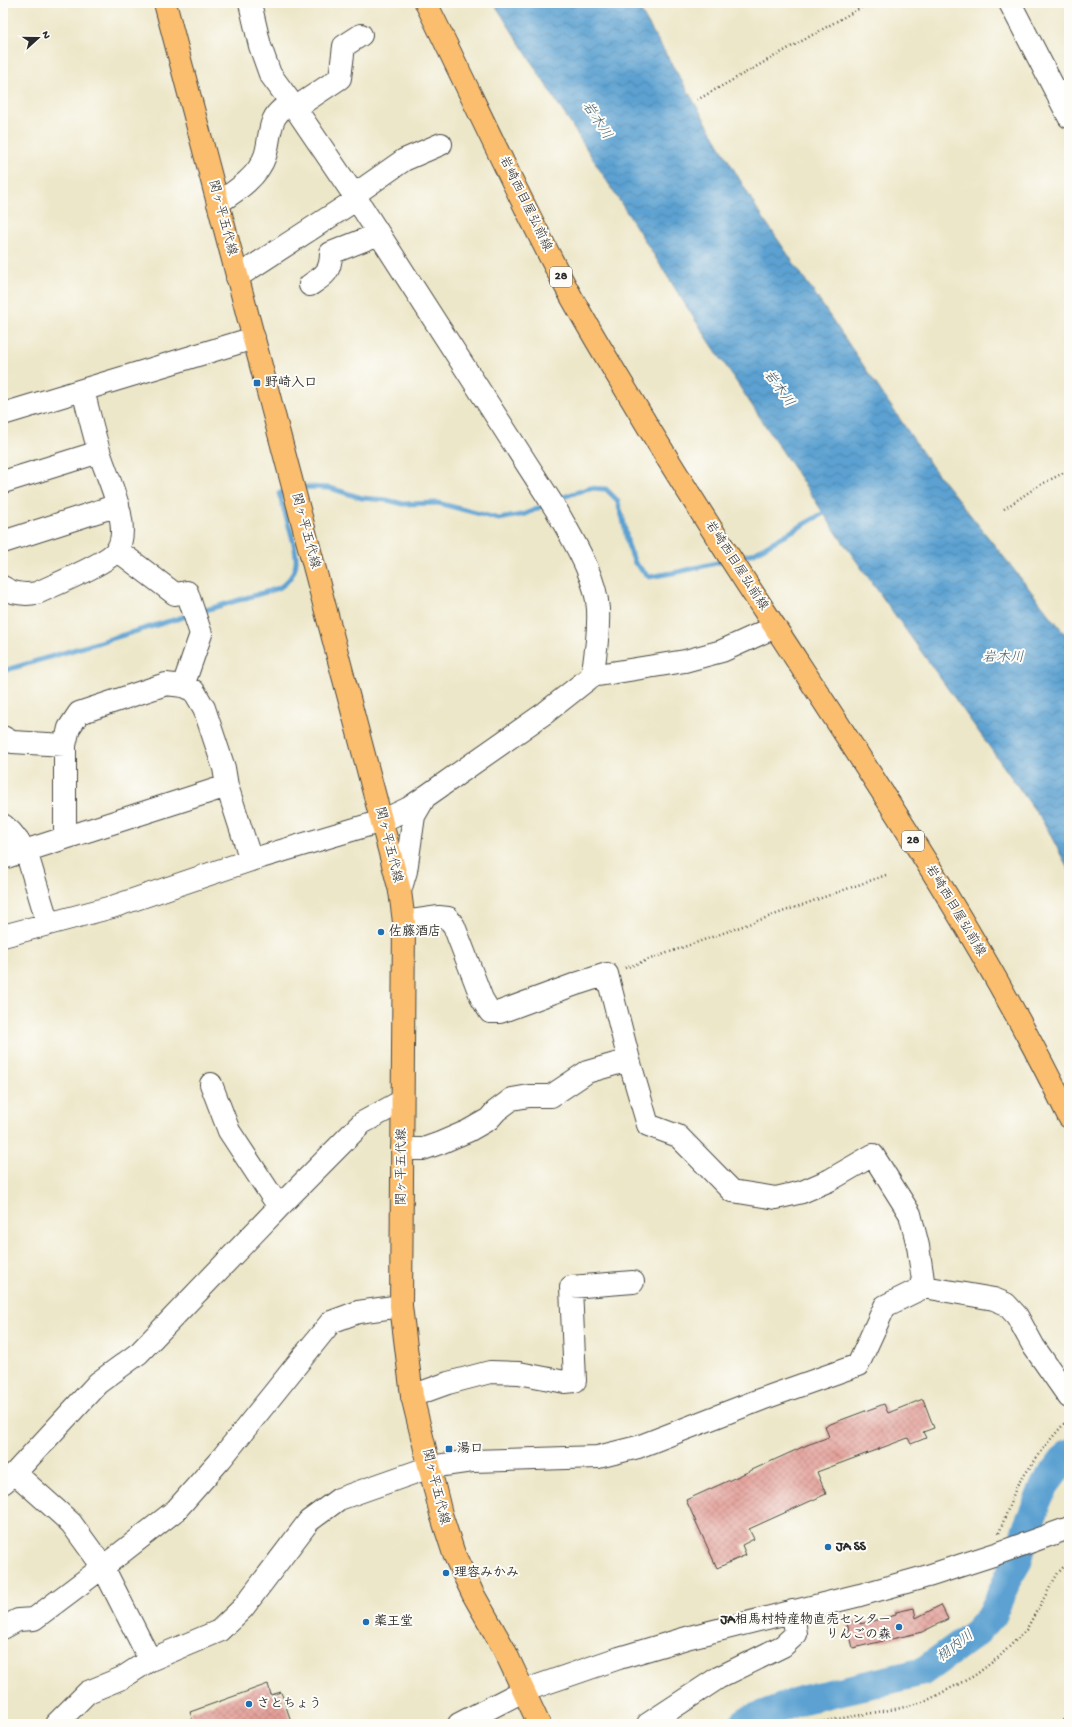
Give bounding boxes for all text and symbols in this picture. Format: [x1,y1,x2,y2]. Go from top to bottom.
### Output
north arrow [18,18,58,58]
text: N [39,30,52,41]
water label: 岩木川 [577,98,615,143]
street label: 岩崎西目屋弘前線 [495,154,556,255]
street label: 関ヶ平五代線 [205,178,241,259]
road number: 28 [550,267,572,287]
water label: 岩木川 [759,366,798,411]
place label: 野崎入口 [265,375,317,391]
marker: 野崎入口 [252,378,262,388]
street label: 関ヶ平五代線 [288,491,324,572]
street label: 岩崎西目屋弘前線 [701,518,772,615]
water label: 岩木川 [982,649,1024,667]
street label: 関ヶ平五代線 [371,805,406,886]
road number: 28 [902,831,924,851]
street label: 岩崎西目屋弘前線 [922,862,990,960]
place label: 佐藤酒店 [389,924,441,940]
marker: 佐藤酒店 [376,927,386,937]
street label: 関ヶ平五代線 [394,1127,410,1206]
place label: 湯口 [457,1441,483,1457]
marker: 湯口 [444,1444,454,1454]
street label: 関ヶ平五代線 [418,1447,453,1528]
place label: JA SS [835,1540,867,1555]
marker: JA SS [823,1542,833,1552]
place label: 理容みかみ [454,1565,519,1581]
marker: 理容みかみ [441,1568,451,1578]
place label: JA相馬村特産物直売センター りんごの森 [719,1612,891,1643]
place label: 薬王堂 [374,1614,413,1630]
marker: 薬王堂 [361,1617,371,1627]
marker: JA相馬村特産物直売センター りんごの森 [894,1622,904,1632]
water label: 栩内川 [934,1627,978,1666]
place label: さとちょう [257,1697,322,1712]
marker: さとちょう [244,1699,254,1709]

